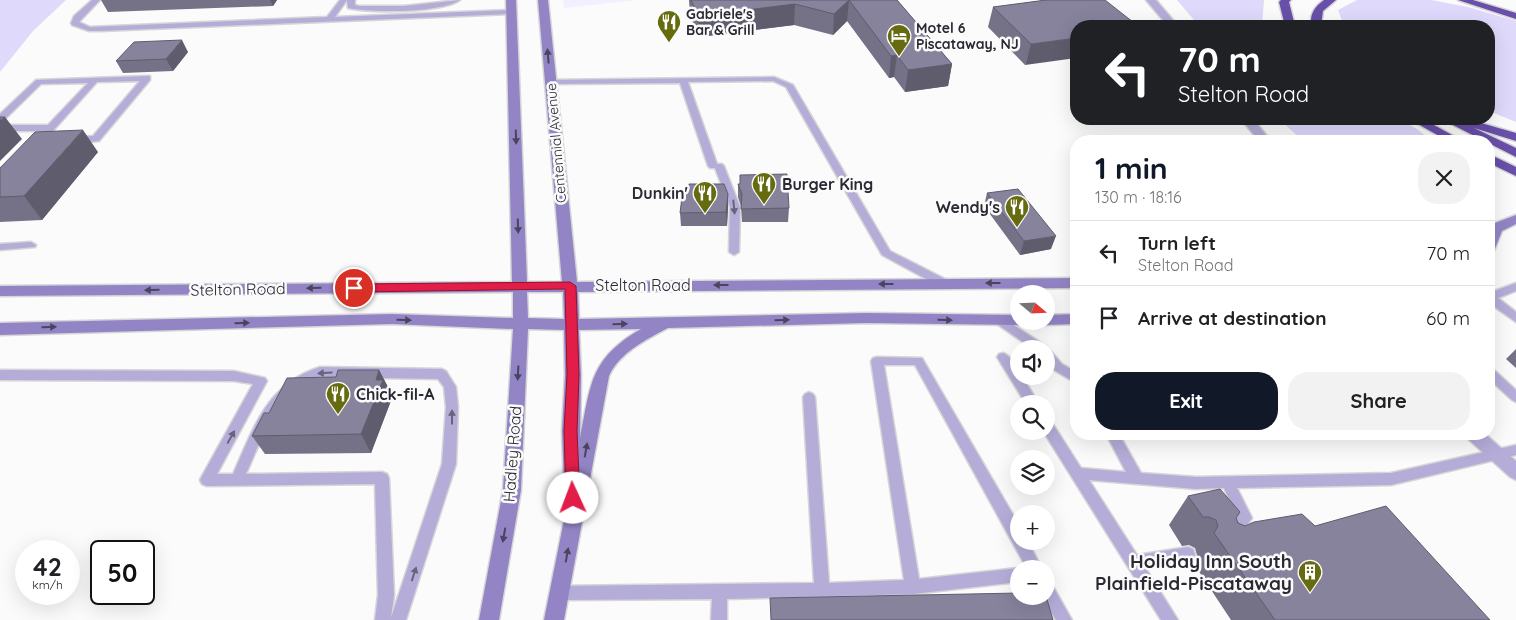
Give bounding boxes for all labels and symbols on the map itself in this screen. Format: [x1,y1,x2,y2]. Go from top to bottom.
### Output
place label: Gabriele's Bar & Grill [686,5,755,39]
restaurant icon: Gabriele's Bar & Grill [656,9,682,43]
place label: Motel 6 Piscataway, NJ [916,19,1019,53]
hotel icon: Motel 6 Piscataway, NJ [886,23,912,57]
one-way arrow [544,48,552,64]
street label: Centennial Avenue [542,82,570,204]
one-way arrow [512,130,520,146]
restaurant icon: Burger King [751,171,777,205]
place label: Burger King [782,174,873,194]
restaurant icon: Dunkin' [692,180,718,214]
place label: Dunkin' [632,183,688,203]
restaurant icon: Wendy's [1004,194,1030,228]
place label: Wendy's [936,197,1000,217]
one-way arrow [730,199,738,215]
one-way arrow [515,218,523,234]
pin [333,267,375,309]
street label: Stelton Road [595,275,691,295]
street label: Stelton Road [190,278,286,300]
one-way arrow [984,279,1000,287]
one-way arrow [878,280,894,288]
one-way arrow [713,281,729,289]
one-way arrow [306,285,322,293]
north arrow [1010,285,1055,330]
one-way arrow [143,286,159,294]
one-way arrow [396,316,412,324]
one-way arrow [775,316,791,324]
one-way arrow [937,316,953,324]
one-way arrow [234,319,250,327]
one-way arrow [612,320,628,328]
one-way arrow [41,323,57,331]
one-way arrow [514,365,522,381]
one-way arrow [317,369,333,377]
restaurant icon: Chick-fil-A [325,381,351,415]
place label: Chick-fil-A [356,384,435,404]
street label: Hadley Road [499,405,525,503]
one-way arrow [448,409,456,425]
one-way arrow [227,430,235,444]
one-way arrow [583,442,591,458]
position arrow [546,471,598,523]
one-way arrow [499,527,507,543]
speed limit sign: 50 [90,540,155,605]
one-way arrow [563,546,571,562]
place label: Holiday Inn South Plainfield-Piscataway [1095,549,1292,595]
building icon: Holiday Inn South Plainfield-Piscataway [1297,559,1323,593]
one-way arrow [410,566,418,581]

